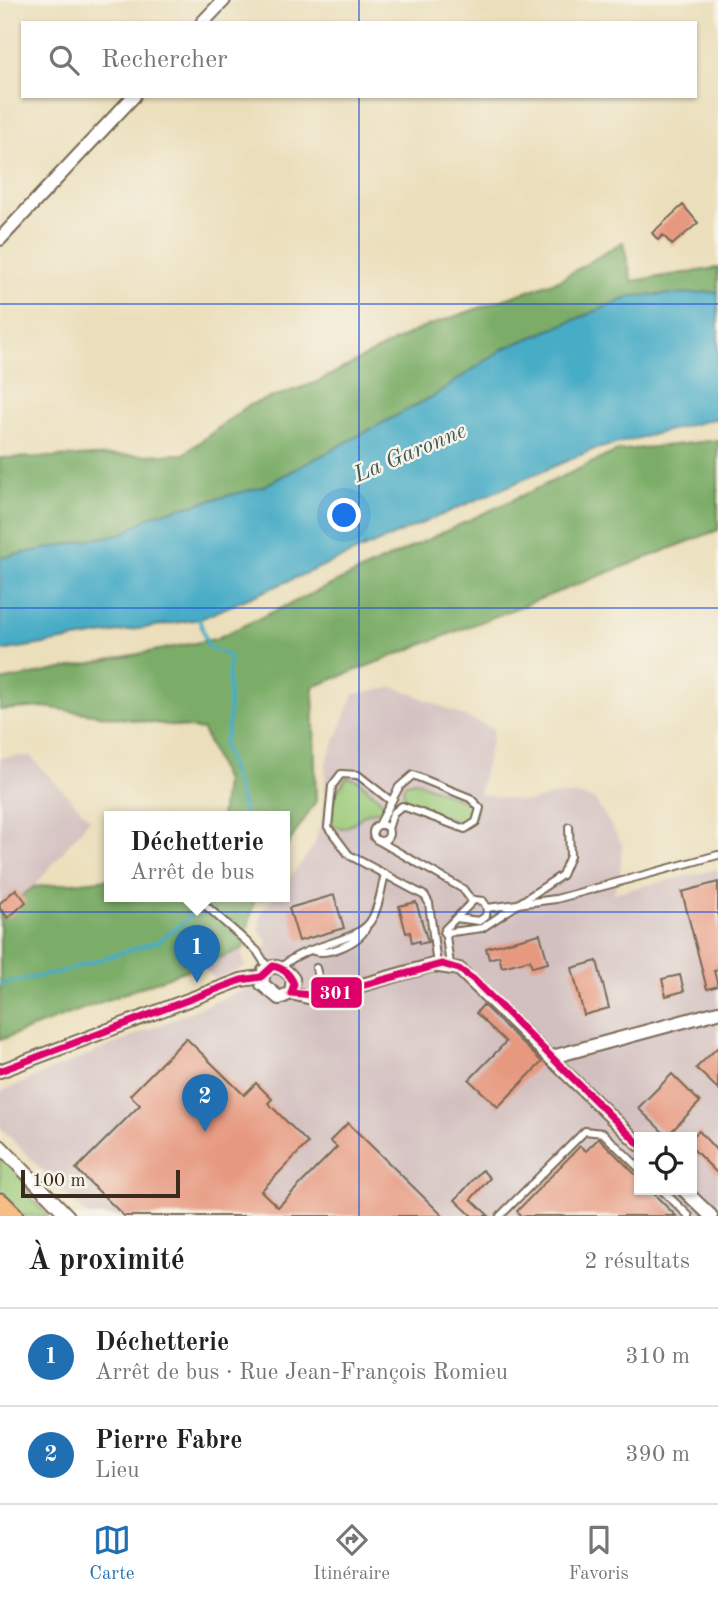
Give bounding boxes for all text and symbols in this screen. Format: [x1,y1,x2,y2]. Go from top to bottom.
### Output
search box [21,21,697,98]
icon: search [45,41,83,79]
text: Rechercher [101,47,228,73]
water label: La Garonne [349,419,470,487]
your location [327,498,361,532]
popup [104,811,290,902]
text: Déchetterie [130,830,264,856]
text: Arrêt de bus [130,861,254,884]
pin: 1 [174,925,220,983]
line badge: 301 [310,976,363,1009]
text: 301 [319,985,353,1004]
pin: 2 [182,1074,228,1132]
map controls [634,1132,697,1195]
button: locate [634,1132,697,1195]
scale bar [21,1167,180,1199]
text: 100 m [32,1172,85,1191]
text: À proximité [28,1246,185,1276]
text: 2 résultats [584,1250,690,1273]
text: Déchetterie [95,1330,229,1356]
text: 1 [44,1345,58,1368]
text: 310 m [625,1345,690,1368]
text: Arrêt de bus · Rue Jean-François Romieu [95,1361,508,1384]
text: Pierre Fabre [95,1428,242,1454]
text: 2 [44,1443,58,1466]
text: 390 m [625,1443,690,1466]
text: Lieu [95,1459,139,1482]
tab: Carte [89,1521,135,1586]
tab: Itinéraire [313,1521,390,1586]
tab: Favoris [569,1521,629,1586]

